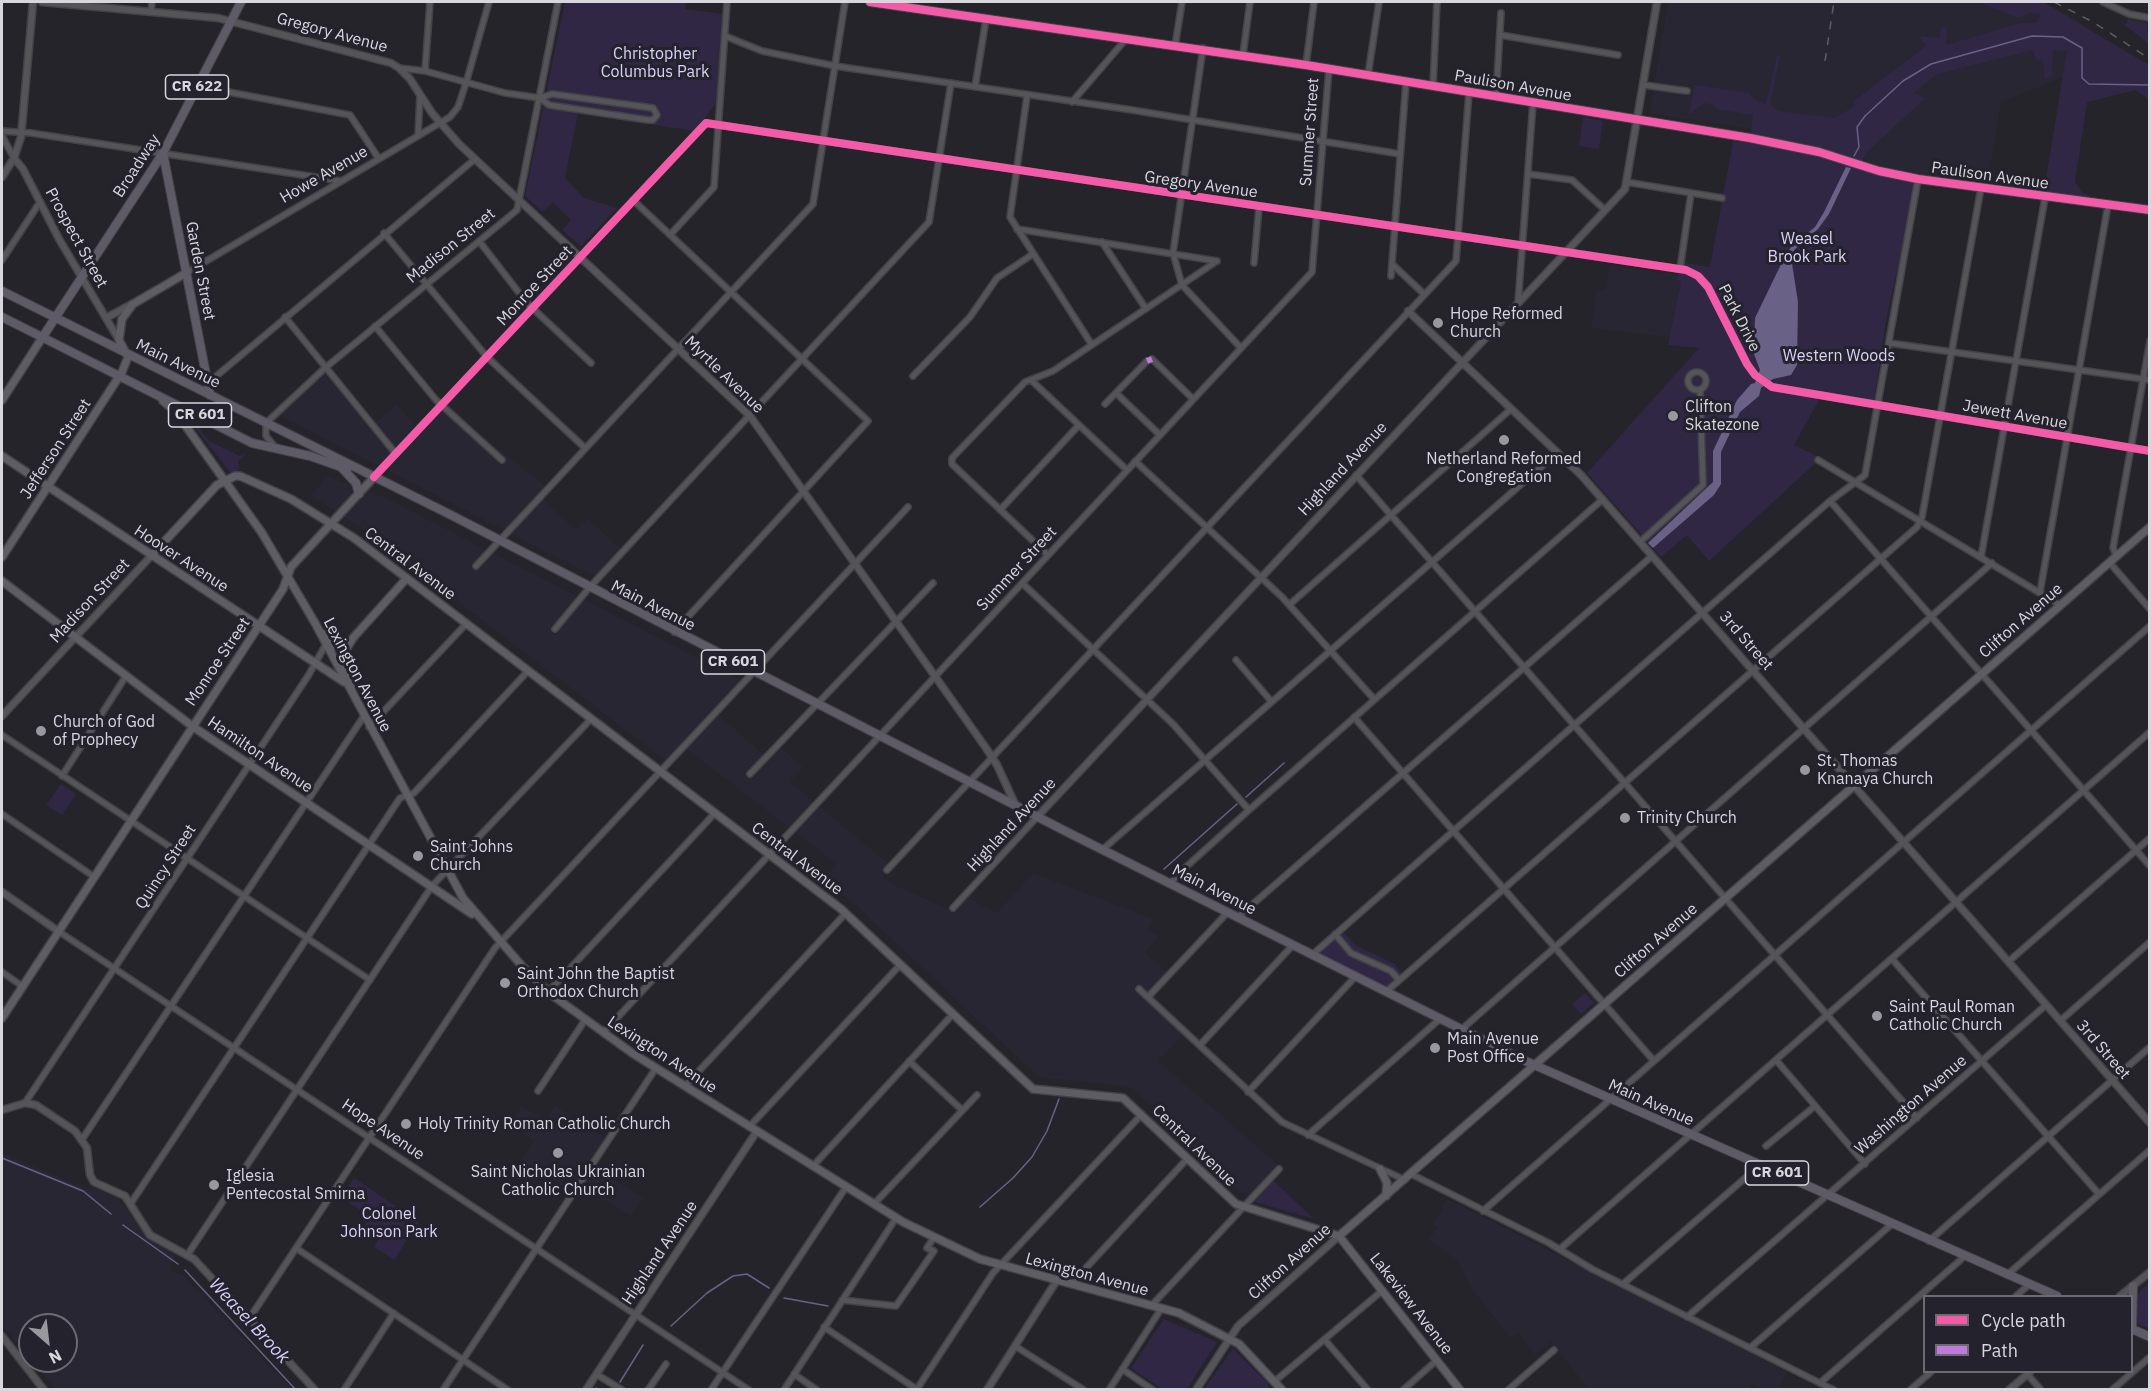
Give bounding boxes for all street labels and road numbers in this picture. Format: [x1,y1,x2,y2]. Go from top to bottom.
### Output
street label: Gregory Avenue [274,9,390,57]
street label: Paulison Avenue [1453,66,1573,106]
road number: CR 622 [166,75,228,99]
street label: Summer Street [1297,77,1323,187]
street label: Broadway [109,131,165,201]
street label: Howe Avenue [277,142,371,208]
street label: Paulison Avenue [1930,158,2050,194]
street label: Gregory Avenue [1143,168,1259,202]
street label: Prospect Street [41,185,111,291]
street label: Madison Street [403,204,499,288]
street label: Garden Street [181,220,219,322]
street label: Monroe Street [493,242,577,330]
street label: Park Drive [1714,281,1764,355]
street label: Myrtle Avenue [680,332,768,418]
street label: Main Avenue [133,335,223,393]
street label: Jefferson Street [17,395,95,503]
street label: Jewett Avenue [1961,396,2069,434]
road number: CR 601 [168,403,232,427]
street label: Highland Avenue [1295,418,1391,520]
street label: Hoover Avenue [130,521,232,597]
street label: Central Avenue [361,523,459,605]
street label: Summer Street [973,523,1061,615]
street label: Madison Street [46,555,134,647]
street label: Main Avenue [608,577,698,635]
street label: Clifton Avenue [1975,580,2067,662]
street label: 3rd Street [1715,607,1777,675]
street label: Monroe Street [181,614,255,710]
street label: Lexington Avenue [319,614,395,736]
road number: CR 601 [702,650,764,674]
street label: Hamilton Avenue [204,713,316,797]
street label: Highland Avenue [964,774,1060,876]
street label: Central Avenue [748,818,846,900]
street label: Quincy Street [131,821,201,913]
street label: Main Avenue [1169,861,1259,919]
street label: Clifton Avenue [1610,900,1702,982]
street label: Lexington Avenue [604,1012,720,1098]
street label: 3rd Street [2072,1016,2134,1084]
street label: Washington Avenue [1851,1051,1971,1159]
street label: Main Avenue [1605,1076,1697,1130]
street label: Hope Avenue [338,1095,428,1165]
street label: Central Avenue [1148,1101,1240,1191]
road number: CR 601 [1746,1161,1808,1185]
street label: Highland Avenue [618,1197,702,1309]
street label: Clifton Avenue [1245,1220,1335,1304]
street label: Lexington Avenue [1023,1249,1151,1301]
street label: Lakeview Avenue [1365,1249,1457,1359]

